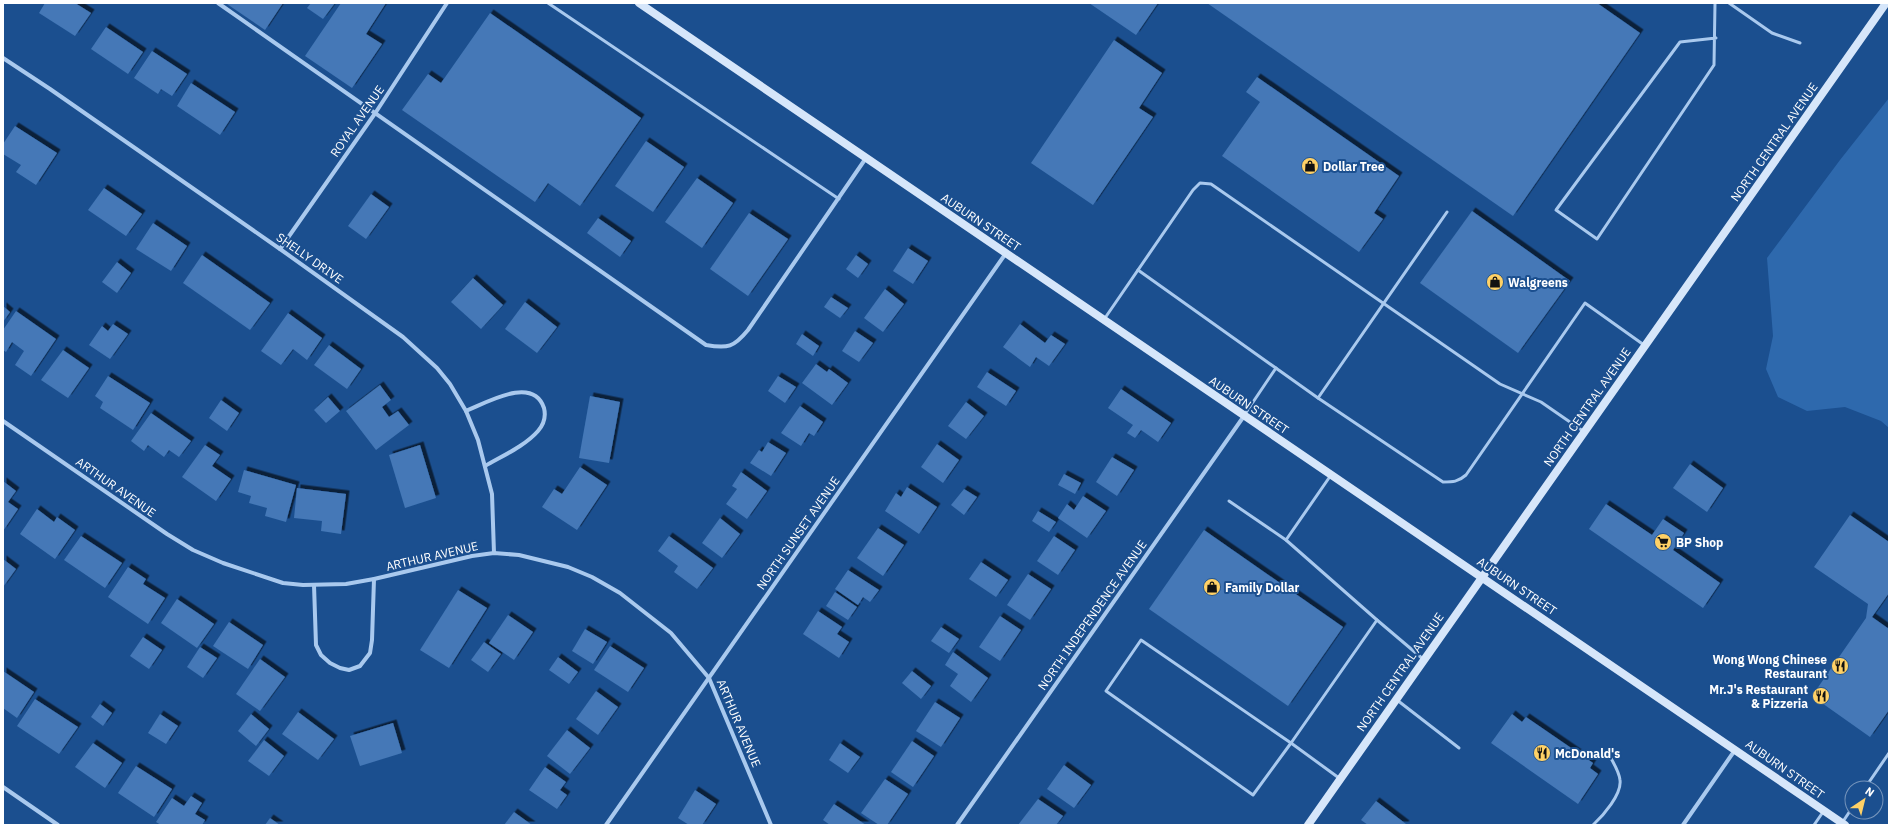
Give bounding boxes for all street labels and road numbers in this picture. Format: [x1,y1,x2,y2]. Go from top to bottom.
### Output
street label: NORTH CENTRAL AVENUE [1727,80,1821,204]
street label: ROYAL AVENUE [327,82,387,160]
street label: AUBURN STREET [938,190,1024,254]
street label: SHELLY DRIVE [274,229,346,287]
street label: NORTH CENTRAL AVENUE [1540,345,1634,469]
street label: AUBURN STREET [1206,373,1292,437]
street label: ARTHUR AVENUE [73,454,159,520]
street label: NORTH SUNSET AVENUE [753,473,843,593]
street label: NORTH INDEPENDENCE AVENUE [1034,537,1150,693]
street label: ARTHUR AVENUE [384,538,480,574]
street label: AUBURN STREET [1474,554,1560,618]
street label: NORTH CENTRAL AVENUE [1353,610,1447,734]
street label: ARTHUR AVENUE [714,677,764,769]
street label: AUBURN STREET [1743,736,1827,802]

